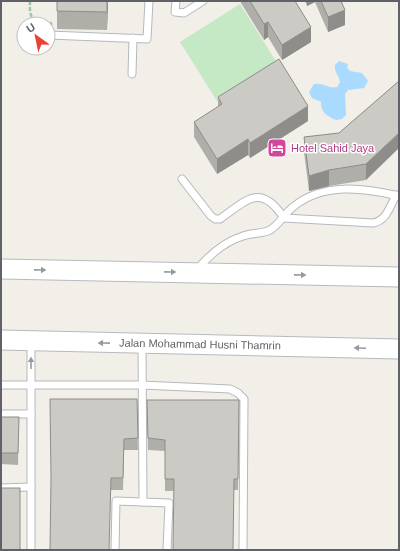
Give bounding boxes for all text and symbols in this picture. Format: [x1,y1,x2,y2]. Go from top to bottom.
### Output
north arrow [16,16,56,56]
text: U [24,20,37,35]
hotel icon: Hotel Sahid Jaya [266,137,288,159]
place label: Hotel Sahid Jaya [291,142,375,154]
one-way arrow [34,267,47,273]
one-way arrow [164,269,177,275]
one-way arrow [294,271,306,278]
street label: Jalan Mohammad Husni Thamrin [119,337,281,351]
one-way arrow [98,339,110,346]
one-way arrow [353,345,366,351]
one-way arrow [28,356,34,369]

